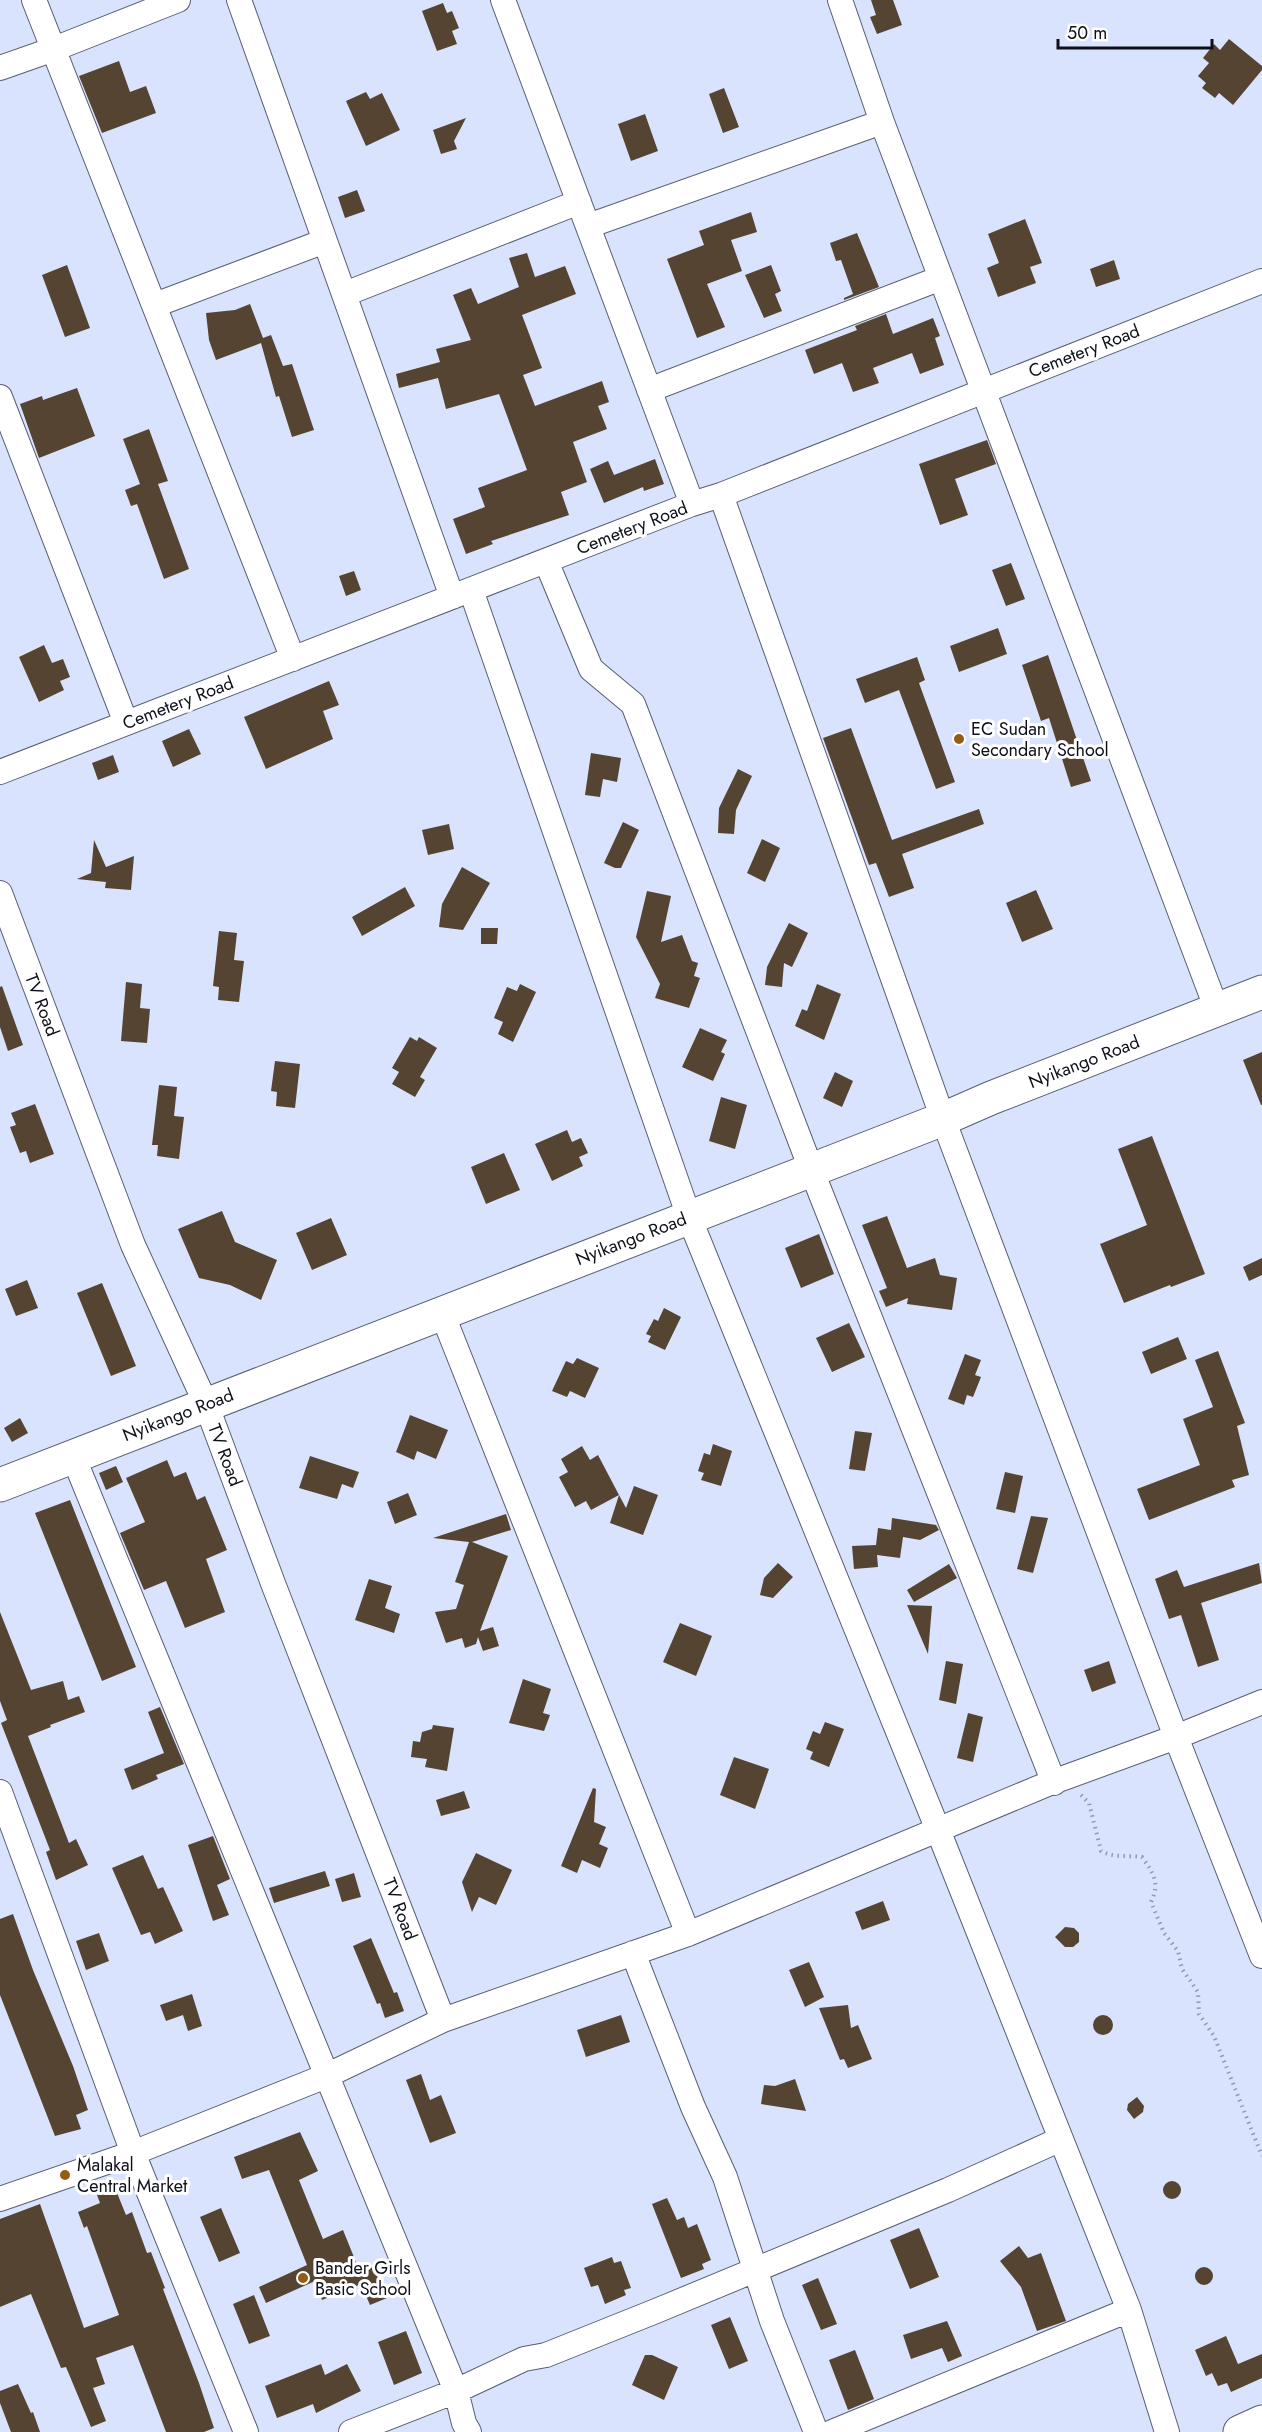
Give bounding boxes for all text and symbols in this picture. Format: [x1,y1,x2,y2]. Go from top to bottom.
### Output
scale bar [1058,12,1212,50]
text: 50 m [1067,20,1107,46]
street label: Cemetery Road [1025,318,1143,384]
street label: Cemetery Road [573,495,691,561]
street label: Cemetery Road [119,670,237,736]
place label: EC Sudan Secondary School [971,716,1109,763]
marker: EC Sudan Secondary School [952,732,966,746]
street label: TV Road [18,970,66,1040]
street label: Nyikango Road [1025,1029,1143,1095]
street label: Nyikango Road [572,1206,690,1272]
street label: Nyikango Road [119,1382,237,1448]
street label: TV Road [201,1420,249,1490]
street label: TV Road [376,1874,424,1944]
place label: Malakal Central Market [77,2152,188,2199]
marker: Malakal Central Market [58,2168,72,2182]
place label: Bander Girls Basic School [315,2255,411,2302]
marker: Bander Girls Basic School [296,2271,310,2285]

